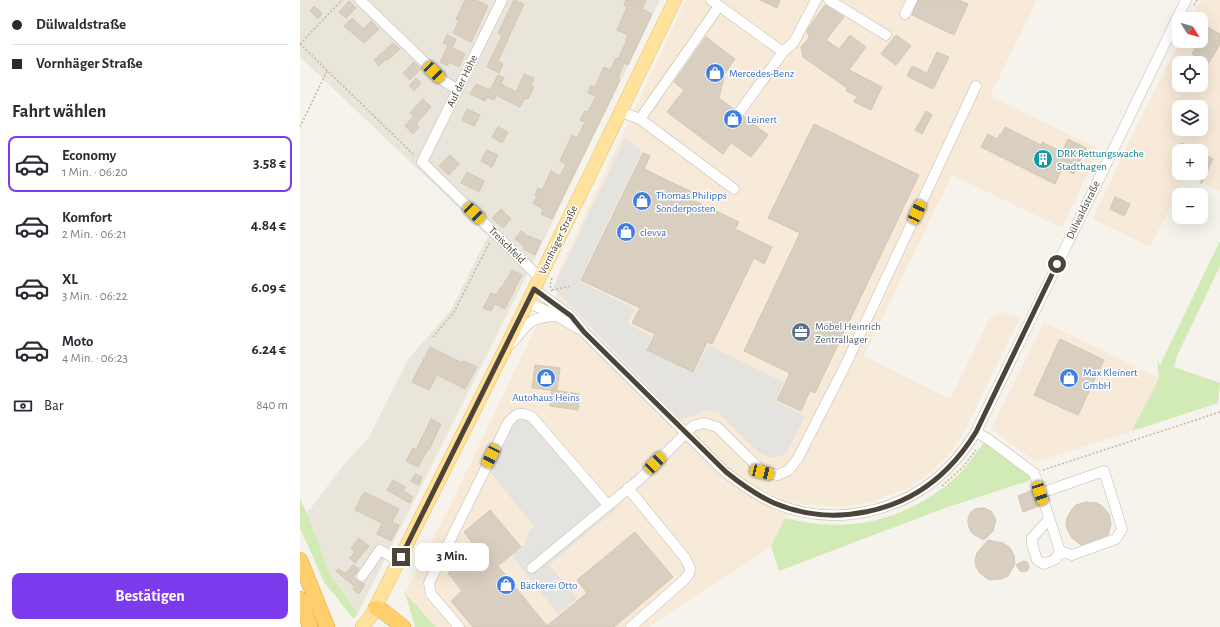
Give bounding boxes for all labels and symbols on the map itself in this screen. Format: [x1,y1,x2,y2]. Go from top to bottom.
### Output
north arrow [1172,12,1208,48]
street label: Auf der Höhe [445,53,479,109]
car [421,59,447,85]
shop icon: Mercedes-Benz [704,62,726,84]
place label: Mercedes-Benz [729,68,795,79]
shop icon: Leinert [722,108,744,130]
place label: Leinert [747,114,777,125]
building icon: DRK Rettungswache Stadthagen [1032,148,1054,170]
place label: DRK Rettungswache Stadthagen [1057,148,1144,172]
street label: Dülwaldstraße [1064,179,1102,241]
shop icon: Thomas Philipps Sonderposten [631,190,653,212]
place label: Thomas Philipps Sonderposten [656,190,727,214]
car [906,199,928,225]
car [461,200,487,226]
street label: Vornhäger Straße [537,204,579,276]
shop icon: clevva [615,221,637,243]
street label: Treischfeld [487,225,528,266]
place label: clevva [640,227,666,238]
route start [1048,255,1066,273]
office icon: Möbel Heinrich Zentrallager [790,321,812,343]
place label: Möbel Heinrich Zentrallager [815,321,881,345]
shop icon: Autohaus Heins [535,367,557,389]
shop icon: Max Kleinert GmbH [1058,367,1080,389]
place label: Max Kleinert GmbH [1083,367,1138,391]
place label: Autohaus Heins [512,392,580,403]
car [480,443,502,469]
car [642,450,668,476]
car [749,463,775,481]
car [1031,480,1049,506]
callout: 3 Min. [415,543,489,571]
route end [392,548,410,566]
shop icon: Bäckerei Otto [495,574,517,596]
place label: Bäckerei Otto [520,580,577,591]

